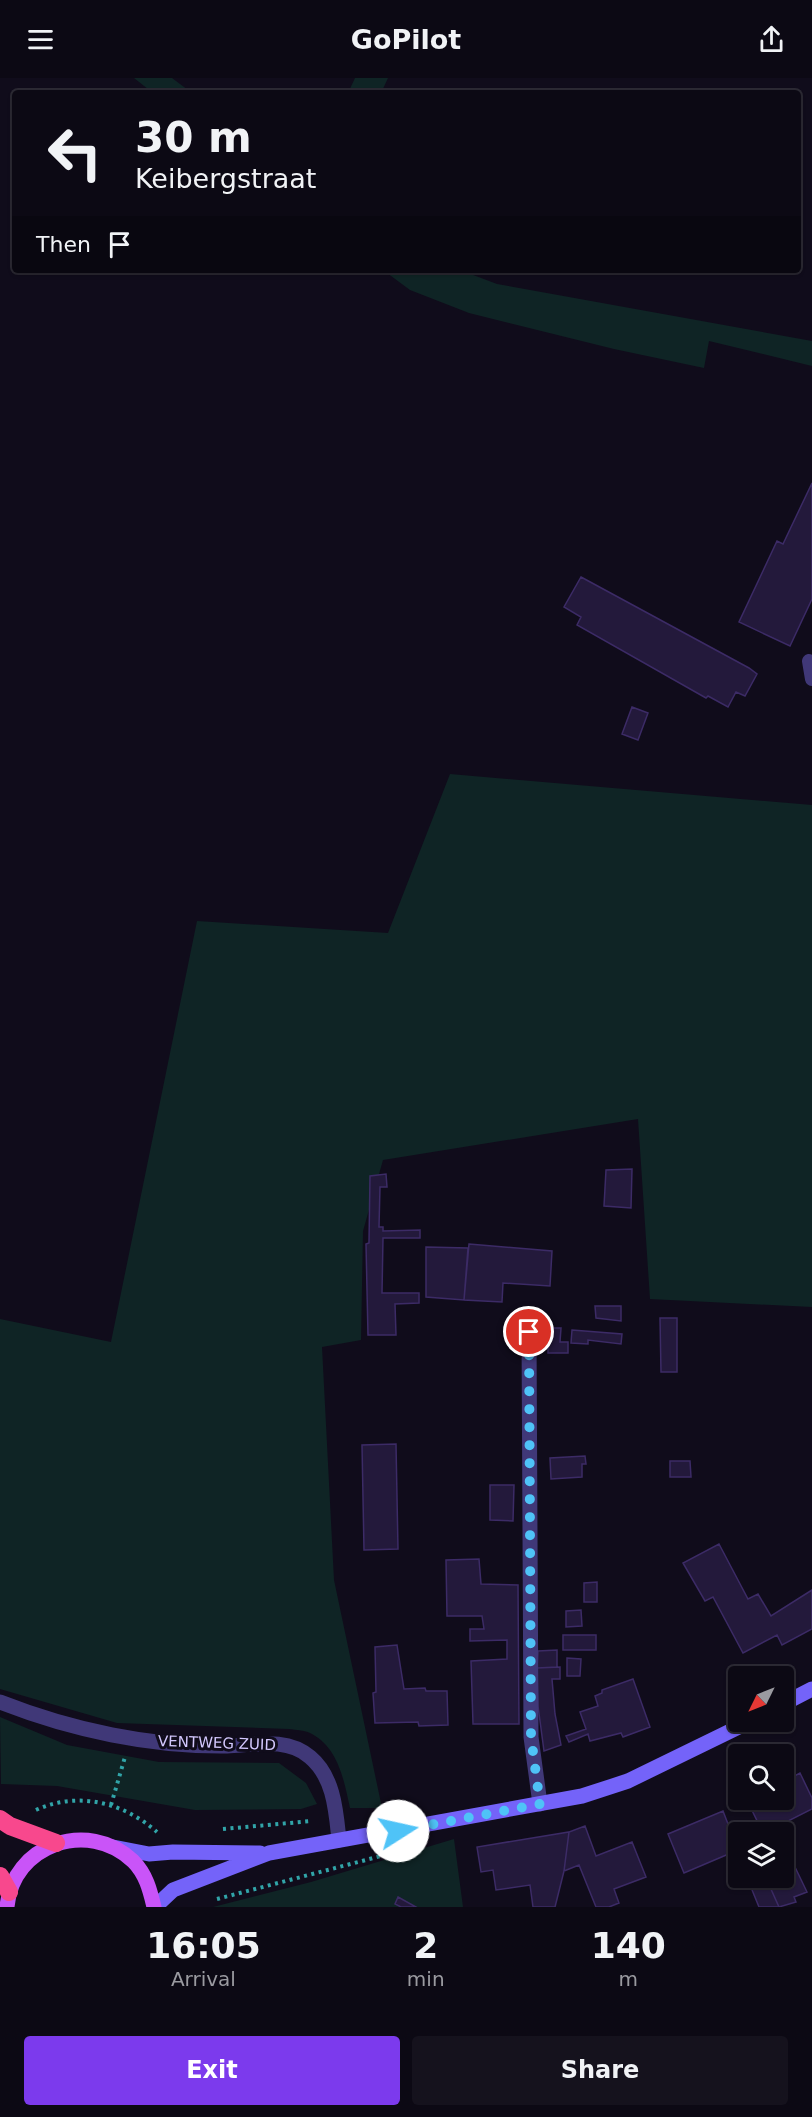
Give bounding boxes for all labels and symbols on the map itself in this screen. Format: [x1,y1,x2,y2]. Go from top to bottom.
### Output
pin [503,1306,554,1357]
north arrow [728,1666,794,1732]
street label: VENTWEG ZUID [158,1732,276,1754]
position arrow [366,1799,430,1863]

